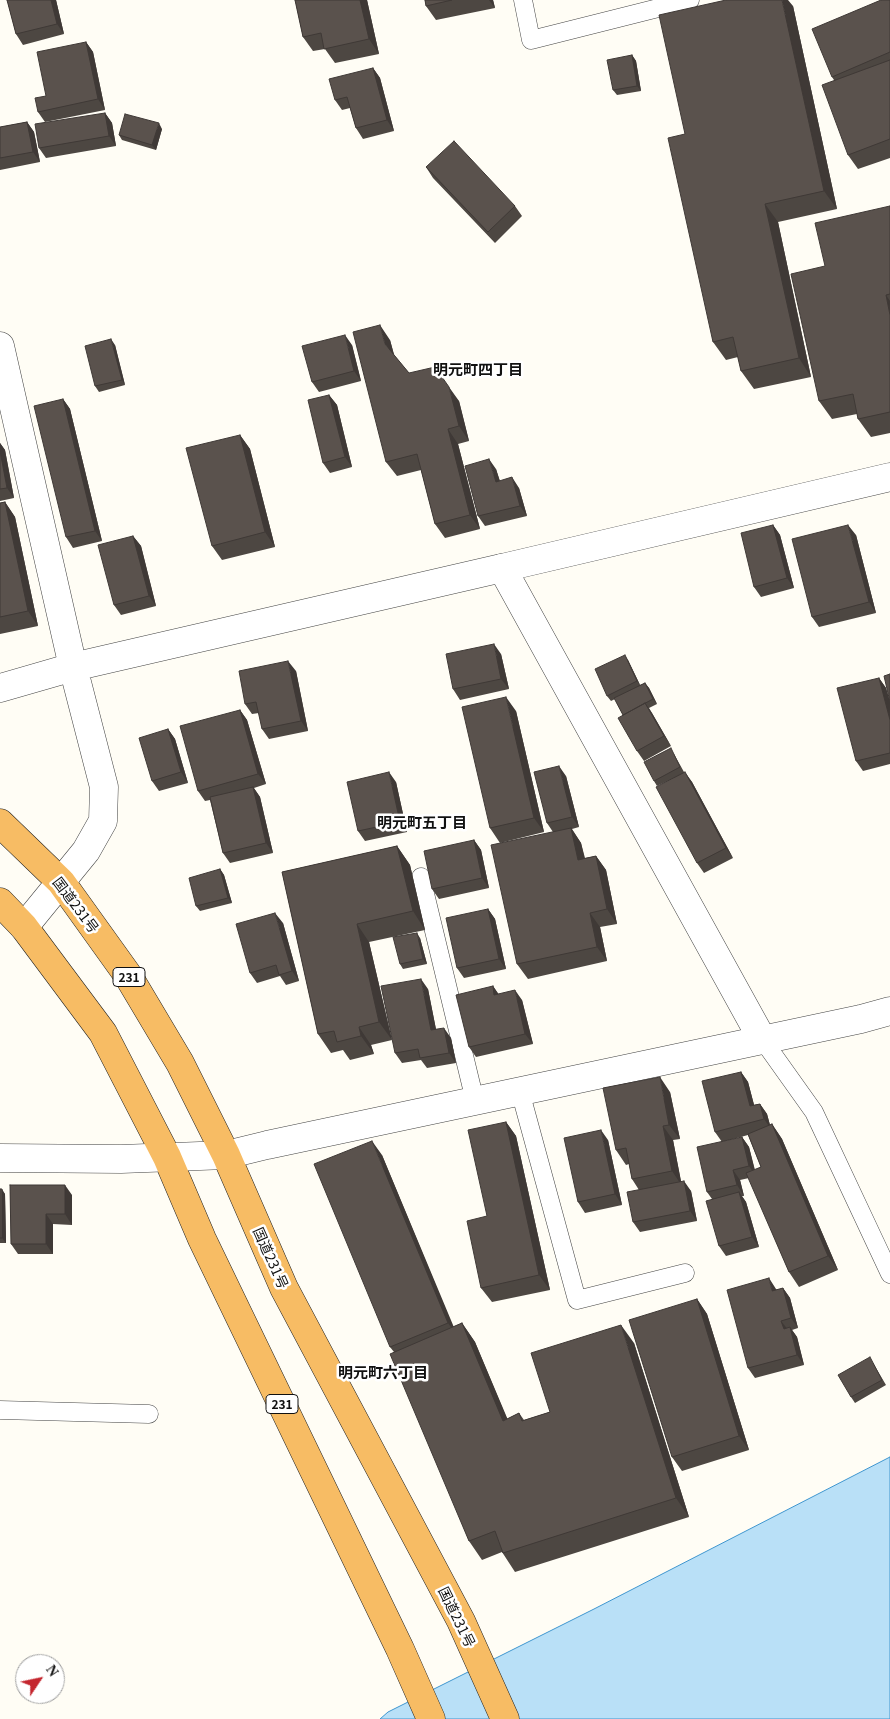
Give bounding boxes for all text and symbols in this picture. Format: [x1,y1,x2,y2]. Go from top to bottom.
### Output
district label: 明元町四丁目 [433,360,523,378]
district label: 明元町五丁目 [377,813,467,831]
street label: 国道231号 [50,874,102,936]
road number: 231 [113,968,145,986]
street label: 国道231号 [250,1225,292,1291]
district label: 明元町六丁目 [338,1363,428,1381]
road number: 231 [266,1395,298,1414]
street label: 国道231号 [435,1584,479,1650]
north arrow [15,1654,65,1704]
text: N [43,1663,61,1679]

